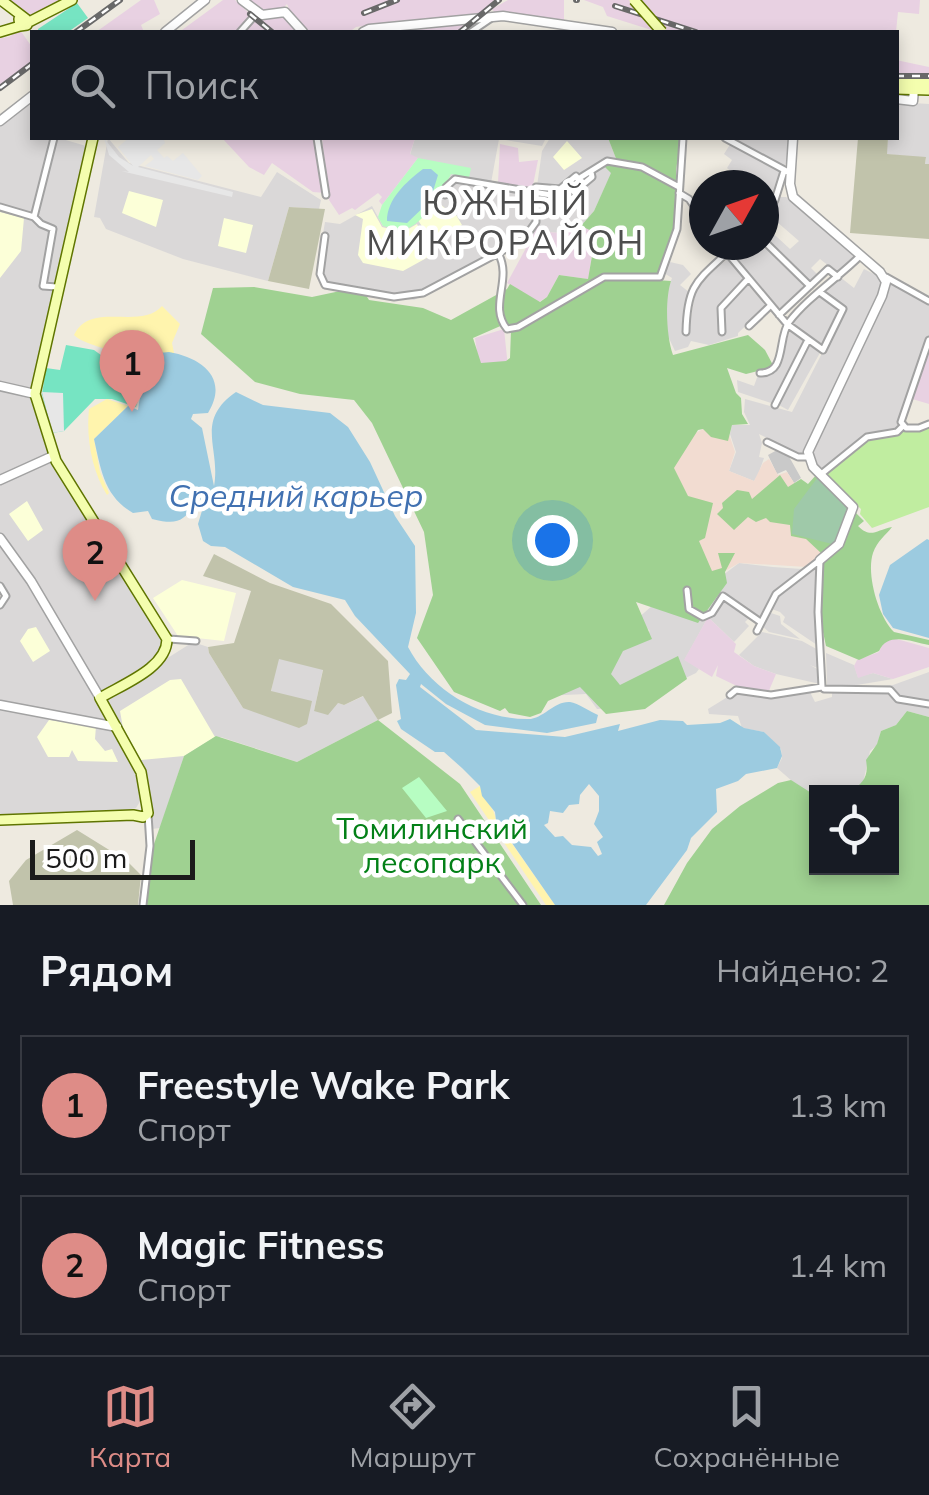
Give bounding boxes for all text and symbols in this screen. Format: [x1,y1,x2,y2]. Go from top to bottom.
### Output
search box [30,30,899,140]
icon: search [65,58,120,113]
text: Поиск [145,61,258,109]
north arrow [689,170,779,260]
district label: ЮЖНЫЙ МИКРОРАЙОН [366,180,646,264]
pin: 1 [100,330,164,412]
water label: Средний карьер [168,475,424,515]
your location [527,515,578,566]
pin: 2 [62,518,128,601]
map controls [809,785,899,875]
button: locate [809,785,899,875]
park label: Томилинский лесопарк [336,809,528,881]
scale bar [30,835,195,880]
text: 500 m [45,840,127,875]
text: Рядом [40,944,173,997]
text: Найдено: 2 [716,950,889,990]
text: Freestyle Wake Park [137,1061,510,1109]
text: 1 [65,1085,84,1125]
text: 1.3 km [788,1085,887,1125]
text: Спорт [137,1109,231,1149]
text: Magic Fitness [137,1221,385,1269]
text: 2 [65,1245,84,1285]
text: 1.4 km [788,1245,887,1285]
text: Спорт [137,1269,231,1309]
tab: Карта [89,1379,171,1474]
tab: Маршрут [350,1379,475,1474]
tab: Сохранённые [654,1379,840,1474]

